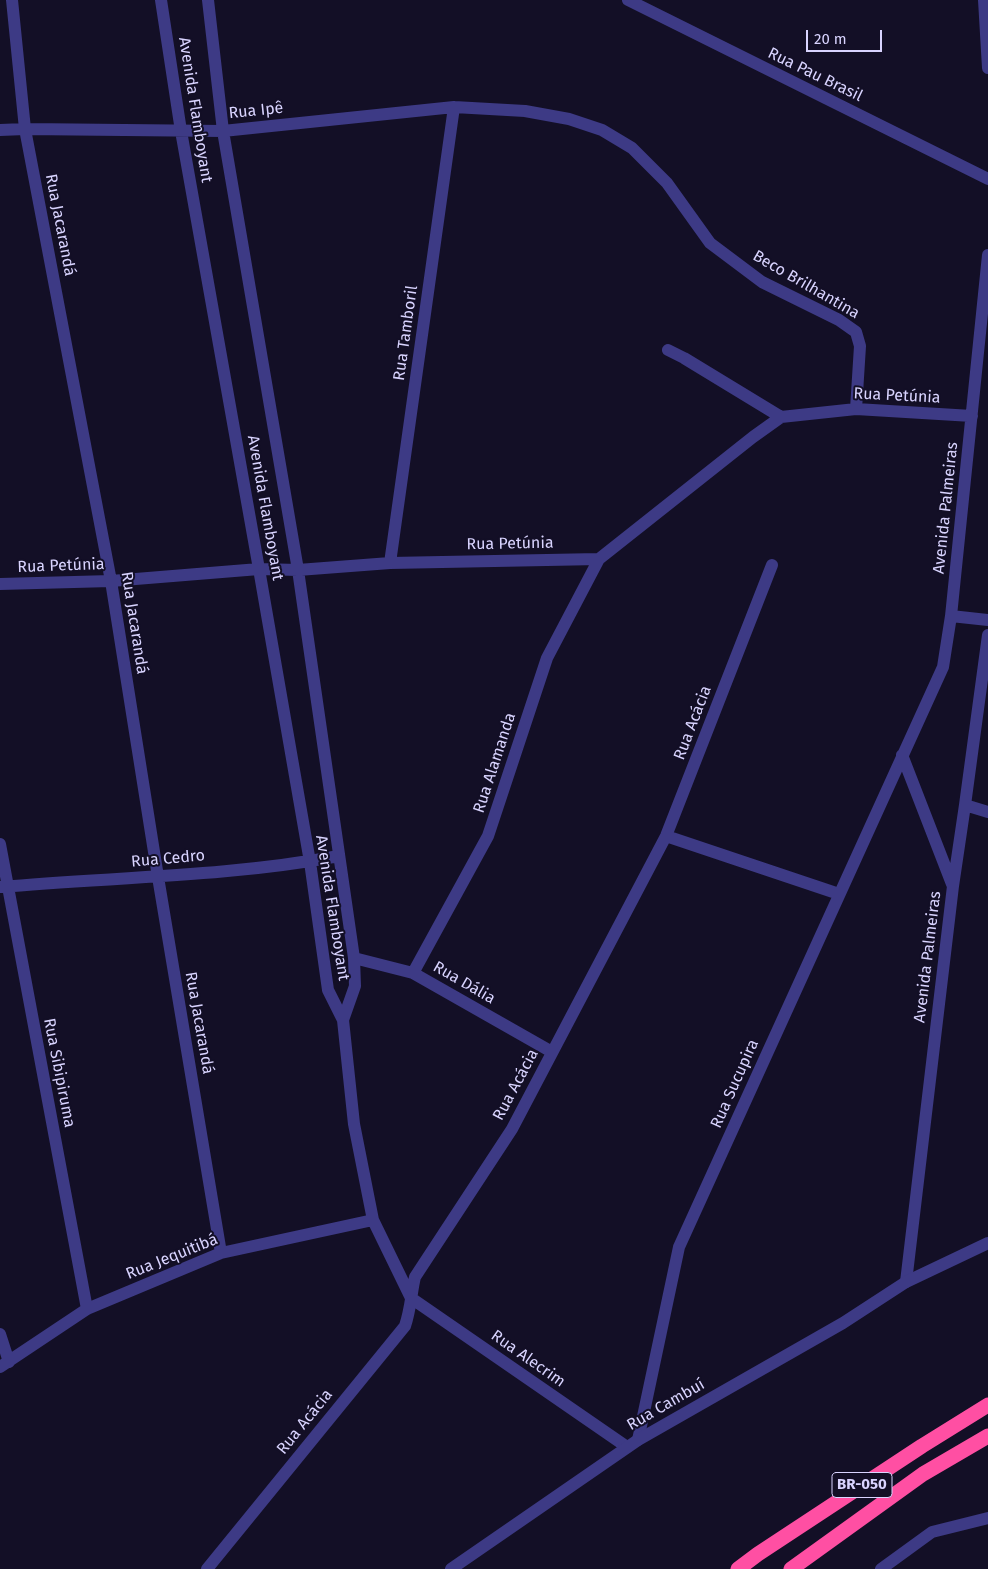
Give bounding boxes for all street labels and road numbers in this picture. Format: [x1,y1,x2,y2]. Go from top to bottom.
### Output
street label: Avenida Flamboyant [174,36,216,184]
street label: Rua Pau Brasil [764,44,866,106]
street label: Rua Ipê [228,99,284,123]
street label: Rua Jacarandá [41,172,79,278]
street label: Beco Brilhantina [749,247,863,323]
street label: Rua Tamboril [390,284,422,382]
street label: Rua Petúnia [853,384,941,408]
street label: Avenida Flamboyant [243,434,287,582]
street label: Avenida Palmeiras [930,441,962,575]
street label: Rua Petúnia [466,534,554,554]
street label: Rua Petúnia [17,555,105,577]
street label: Rua Jacarandá [116,570,152,676]
street label: Rua Acácia [670,683,716,763]
street label: Rua Alamanda [470,710,520,816]
street label: Avenida Flamboyant [311,834,353,982]
street label: Rua Cedro [130,846,206,872]
street label: Avenida Palmeiras [910,890,946,1024]
street label: Rua Dália [430,958,498,1008]
street label: Rua Jacarandá [181,970,217,1076]
street label: Rua Sibipiruma [39,1017,79,1129]
street label: Rua Sucupira [707,1037,763,1131]
street label: Rua Acácia [489,1046,543,1124]
street label: Rua Jequitibá [123,1230,221,1284]
street label: Rua Alecrim [487,1326,569,1392]
street label: Rua Cambuí [624,1375,708,1435]
street label: Rua Acácia [273,1386,337,1458]
road number: BR-050 [832,1472,892,1498]

